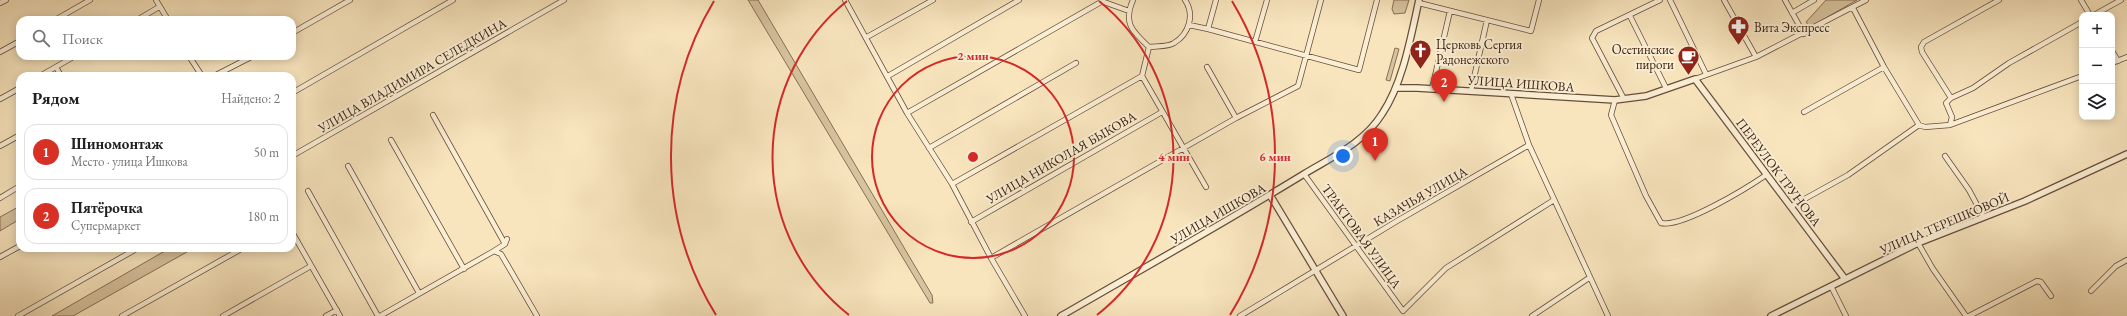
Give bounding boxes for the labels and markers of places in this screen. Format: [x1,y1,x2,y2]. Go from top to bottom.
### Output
pharmacy icon: Вита Экспресс [1725,14,1751,47]
place label: Вита Экспресс [1754,19,1830,36]
place label: Церковь Сергия Радонежского [1436,36,1522,68]
church icon: Церковь Сергия Радонежского [1407,38,1433,71]
place label: Осетинские пироги [1612,41,1674,73]
cafe icon: Осетинские пироги [1676,43,1702,76]
pin: 2 [1431,69,1457,102]
pin: 1 [1362,128,1388,161]
centre of rings [966,150,980,164]

